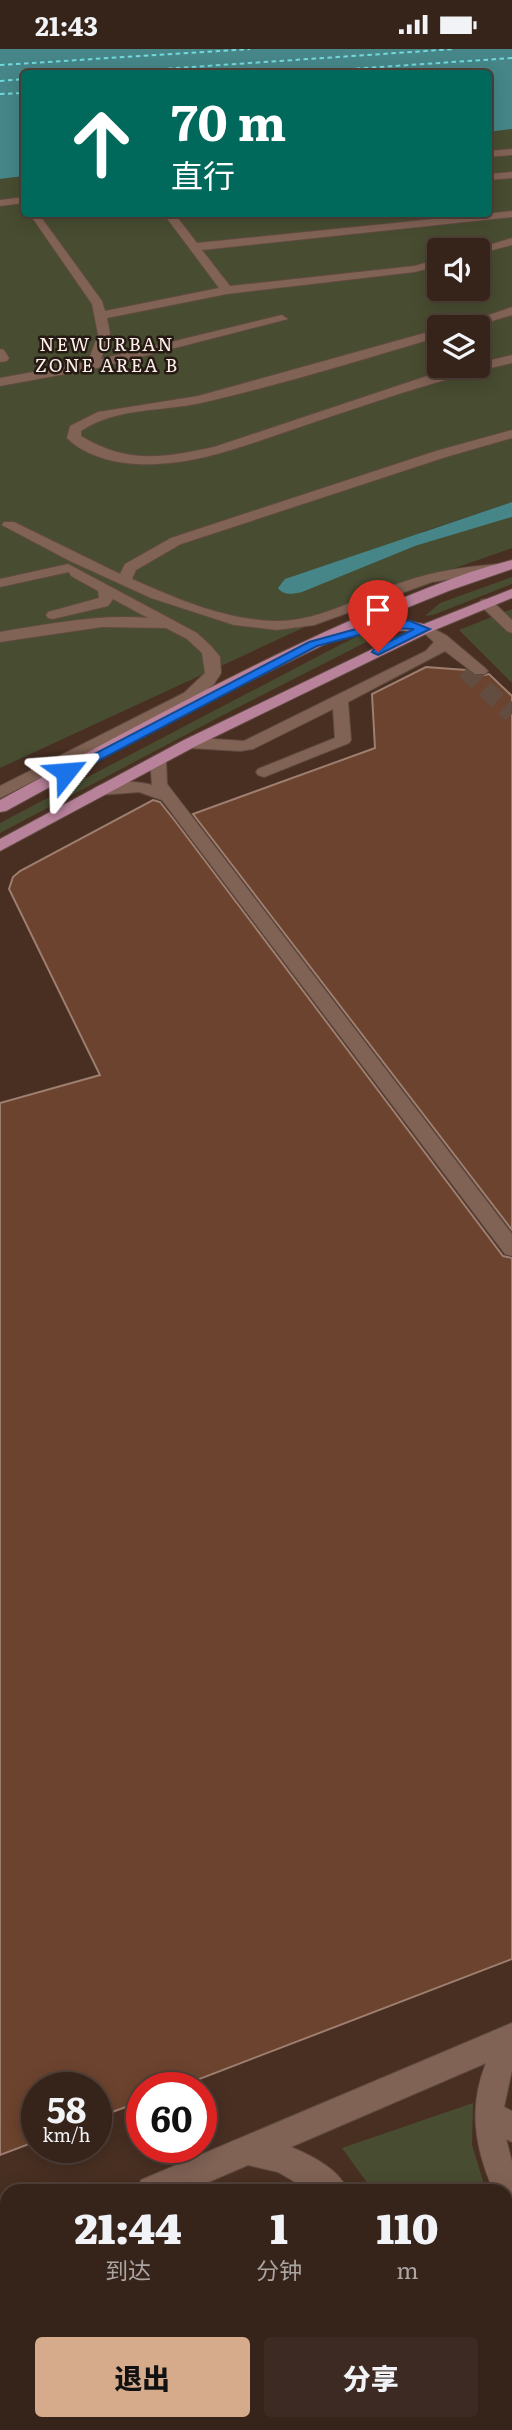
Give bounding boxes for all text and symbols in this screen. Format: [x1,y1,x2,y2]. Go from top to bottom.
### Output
text: 21:43 [35,5,98,44]
text: 70 m [171,83,286,156]
icon: ahead [56,98,147,189]
text: 直行 [171,150,235,198]
map controls [427,238,490,378]
button: sound [427,238,490,301]
button: layers [427,315,490,378]
district label: NEW URBAN ZONE AREA B [35,330,179,378]
pin [348,580,408,652]
icon: arrive [359,591,397,629]
position arrow [29,735,103,809]
speed limit sign: 60 [126,2072,217,2163]
text: 58 [47,2082,86,2134]
text: km/h [43,2121,90,2148]
text: 21:44 [74,2195,182,2257]
text: 1 [270,2195,288,2257]
text: 110 [377,2195,438,2257]
text: 到达 [105,2252,151,2286]
text: 分钟 [256,2252,302,2286]
text: m [396,2252,419,2286]
button: 退出 [35,2337,250,2417]
button: 分享 [264,2337,478,2417]

